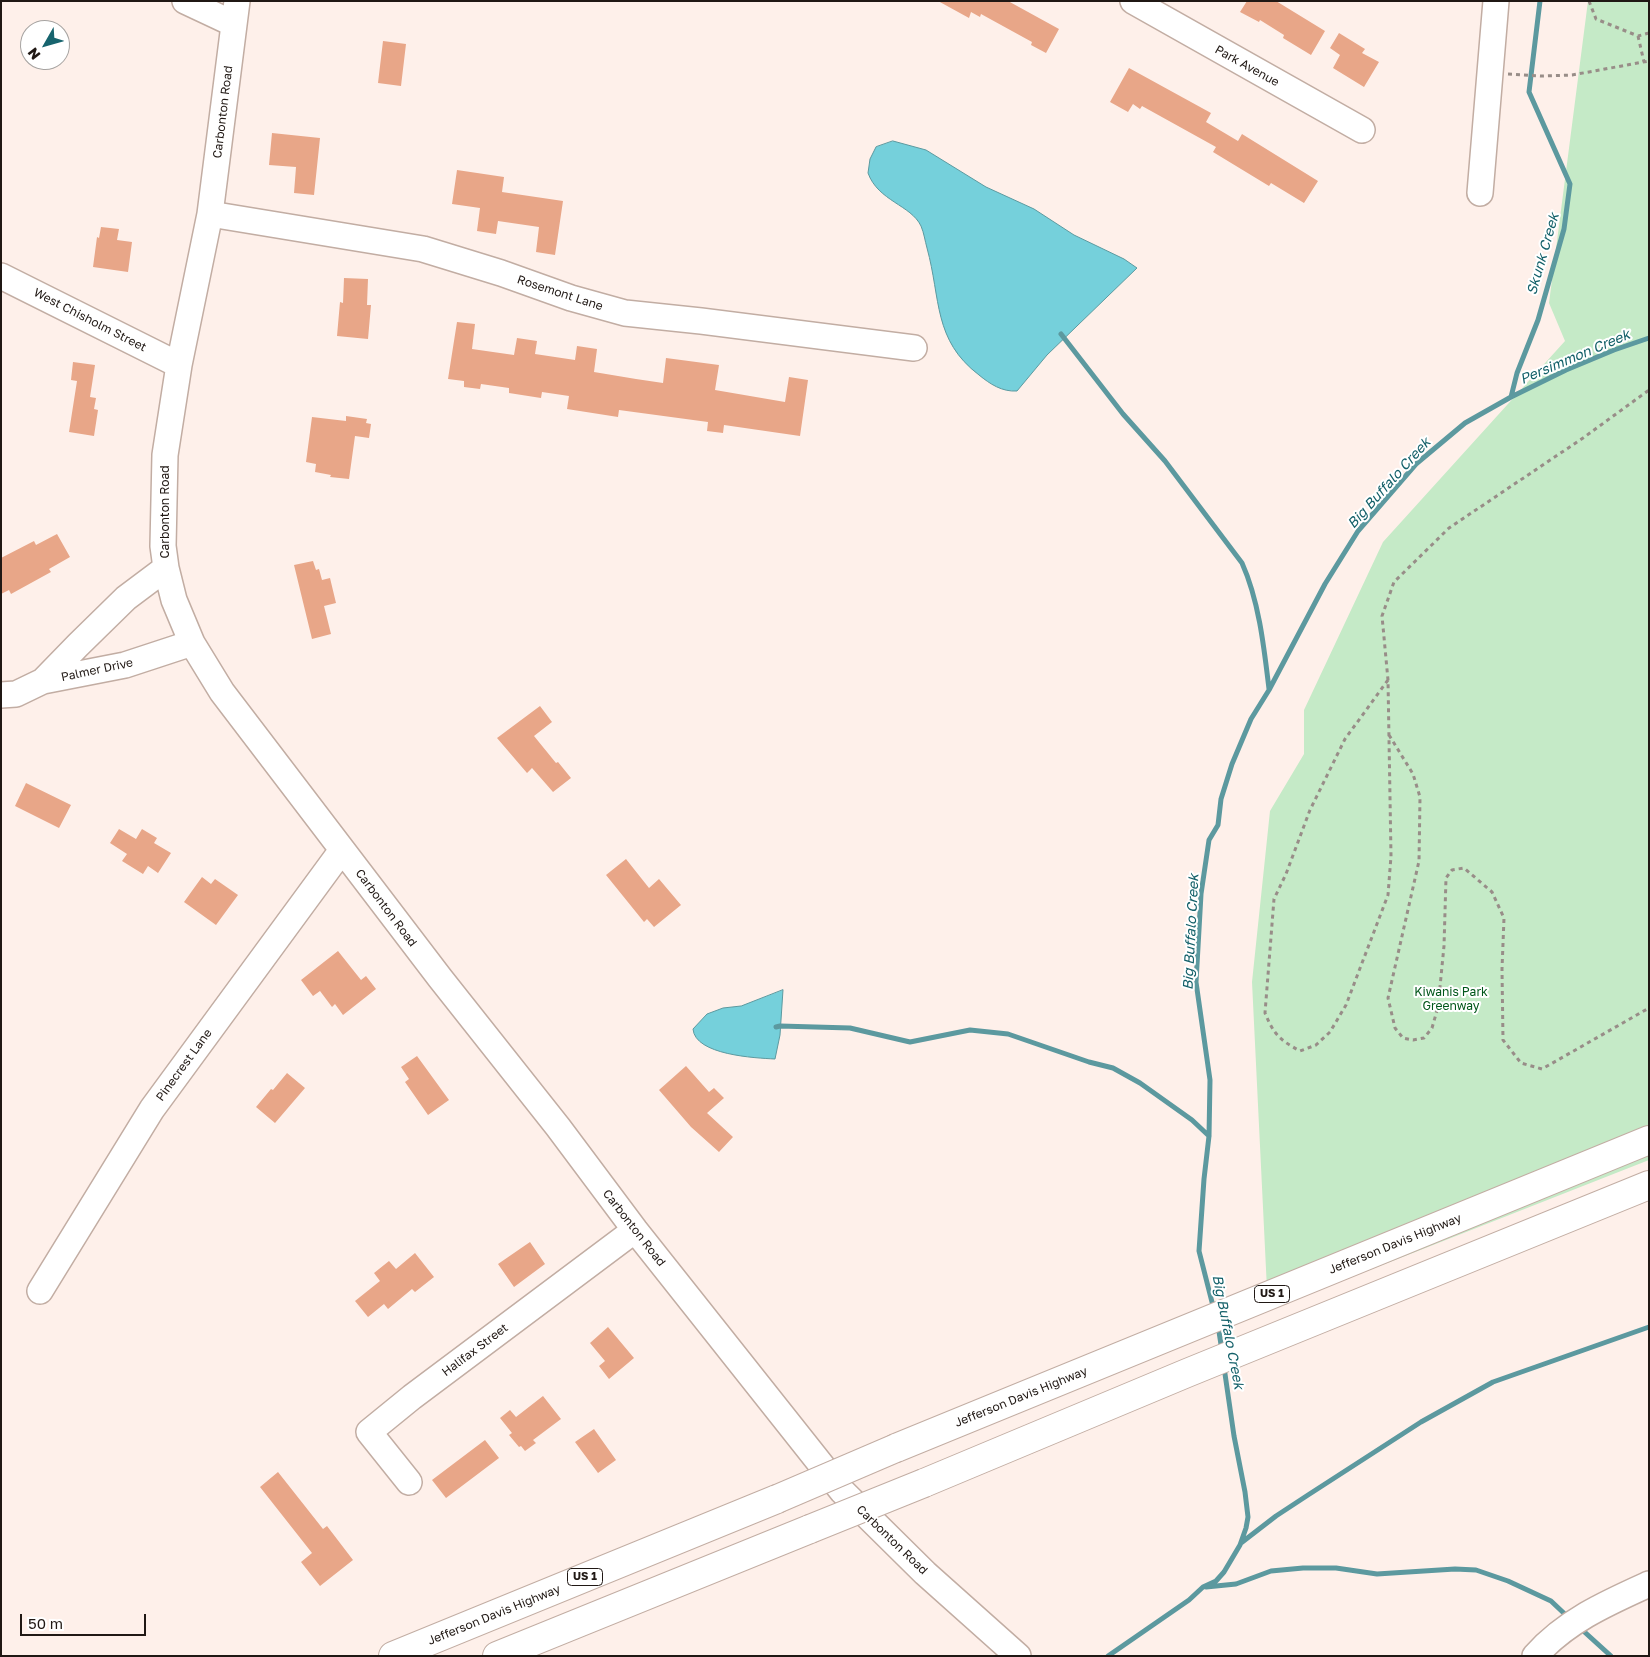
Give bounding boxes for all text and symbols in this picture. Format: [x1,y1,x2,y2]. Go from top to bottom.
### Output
north arrow [20,20,70,70]
street label: Park Avenue [1212,42,1282,90]
text: N [24,45,44,63]
street label: Carbonton Road [210,65,236,159]
water label: Skunk Creek [1523,211,1563,297]
street label: Rosemont Lane [515,272,605,314]
street label: West Chisholm Street [31,285,149,355]
water label: Persimmon Creek [1517,326,1633,388]
water label: Big Buffalo Creek [1344,434,1434,532]
street label: Carbonton Road [158,465,172,559]
street label: Palmer Drive [60,655,134,685]
street label: Carbonton Road [352,866,420,950]
water label: Big Buffalo Creek [1180,873,1202,991]
park label: Kiwanis Park Greenway [1414,985,1488,1013]
street label: Pinecrest Lane [153,1026,215,1104]
street label: Carbonton Road [600,1187,668,1269]
street label: Jefferson Davis Highway [1327,1211,1463,1277]
water label: Big Buffalo Creek [1209,1273,1247,1391]
road number: US 1 [1254,1286,1290,1302]
street label: Halifax Street [439,1320,511,1380]
street label: Jefferson Davis Highway [953,1364,1089,1430]
street label: Carbonton Road [853,1502,931,1578]
road number: US 1 [568,1568,602,1585]
street label: Jefferson Davis Highway [426,1582,562,1648]
scale bar [22,1604,149,1636]
text: 50 m [28,1614,63,1632]

